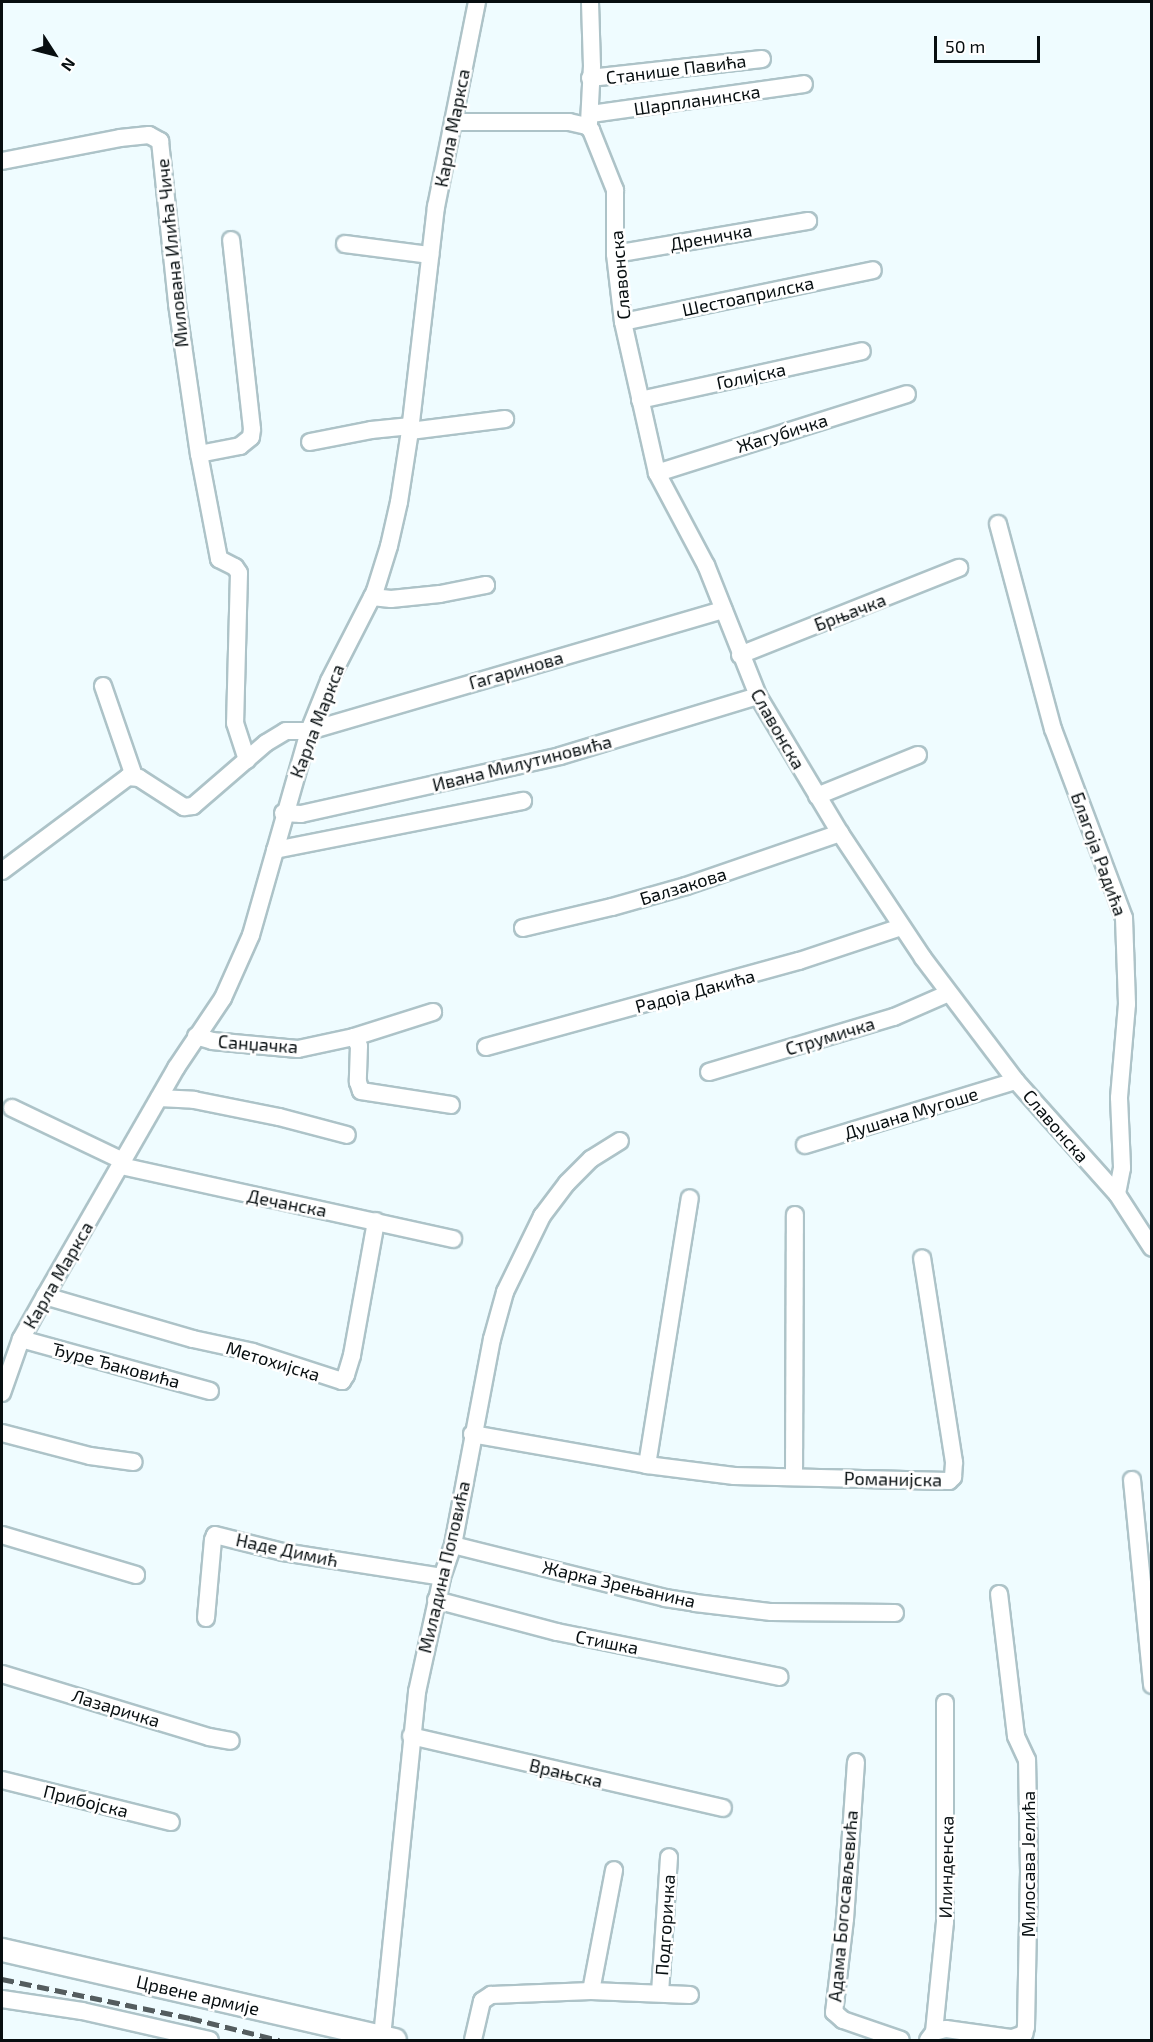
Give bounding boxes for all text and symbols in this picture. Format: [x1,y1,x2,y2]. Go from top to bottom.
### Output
north arrow [24,24,84,84]
scale bar [937,24,1044,62]
text: 50 m [945,35,985,57]
street label: Станише Павића [605,50,747,88]
text: N [58,55,80,75]
street label: Карла Маркса [430,67,474,189]
street label: Шарпланинска [632,80,762,120]
street label: Милована Илића Чиче [151,158,193,348]
street label: Дреничка [668,219,754,255]
street label: Славонска [605,229,635,321]
street label: Шестоаприлска [680,271,816,321]
street label: Голијска [714,358,788,394]
street label: Жагубичка [734,409,830,457]
street label: Брњачка [811,588,889,636]
street label: Гагаринова [466,646,566,694]
street label: Карла Маркса [285,661,349,781]
street label: Славонска [746,685,810,773]
street label: Ивана Милутиновића [430,730,614,796]
street label: Благоја Радића [1067,789,1131,919]
street label: Балзакова [637,863,729,909]
street label: Радоја Дакића [633,965,757,1017]
street label: Струмичка [783,1012,877,1060]
street label: Санџачка [217,1030,299,1058]
street label: Душана Мугоше [841,1082,981,1144]
street label: Славонска [1019,1085,1093,1167]
street label: Дечанска [245,1185,329,1221]
street label: Карла Маркса [19,1218,97,1332]
street label: Метохијска [223,1336,323,1386]
street label: Ђуре Ђаковића [50,1338,182,1392]
street label: Романијска [844,1467,942,1491]
street label: Миладина Поповића [414,1479,474,1655]
street label: Наде Димић [234,1529,340,1571]
street label: Жарка Зрењанина [540,1556,698,1612]
street label: Стишка [574,1625,640,1659]
street label: Лазаричка [69,1684,163,1732]
street label: Врањска [527,1754,605,1792]
street label: Прибојска [41,1780,131,1822]
street label: Милосава Јелића [1017,1791,1039,1937]
street label: Адама Богосављевића [824,1809,862,2003]
street label: Илинденска [934,1815,958,1919]
street label: Подгоричка [651,1874,679,1976]
street label: Црвене армије [134,1970,262,2020]

